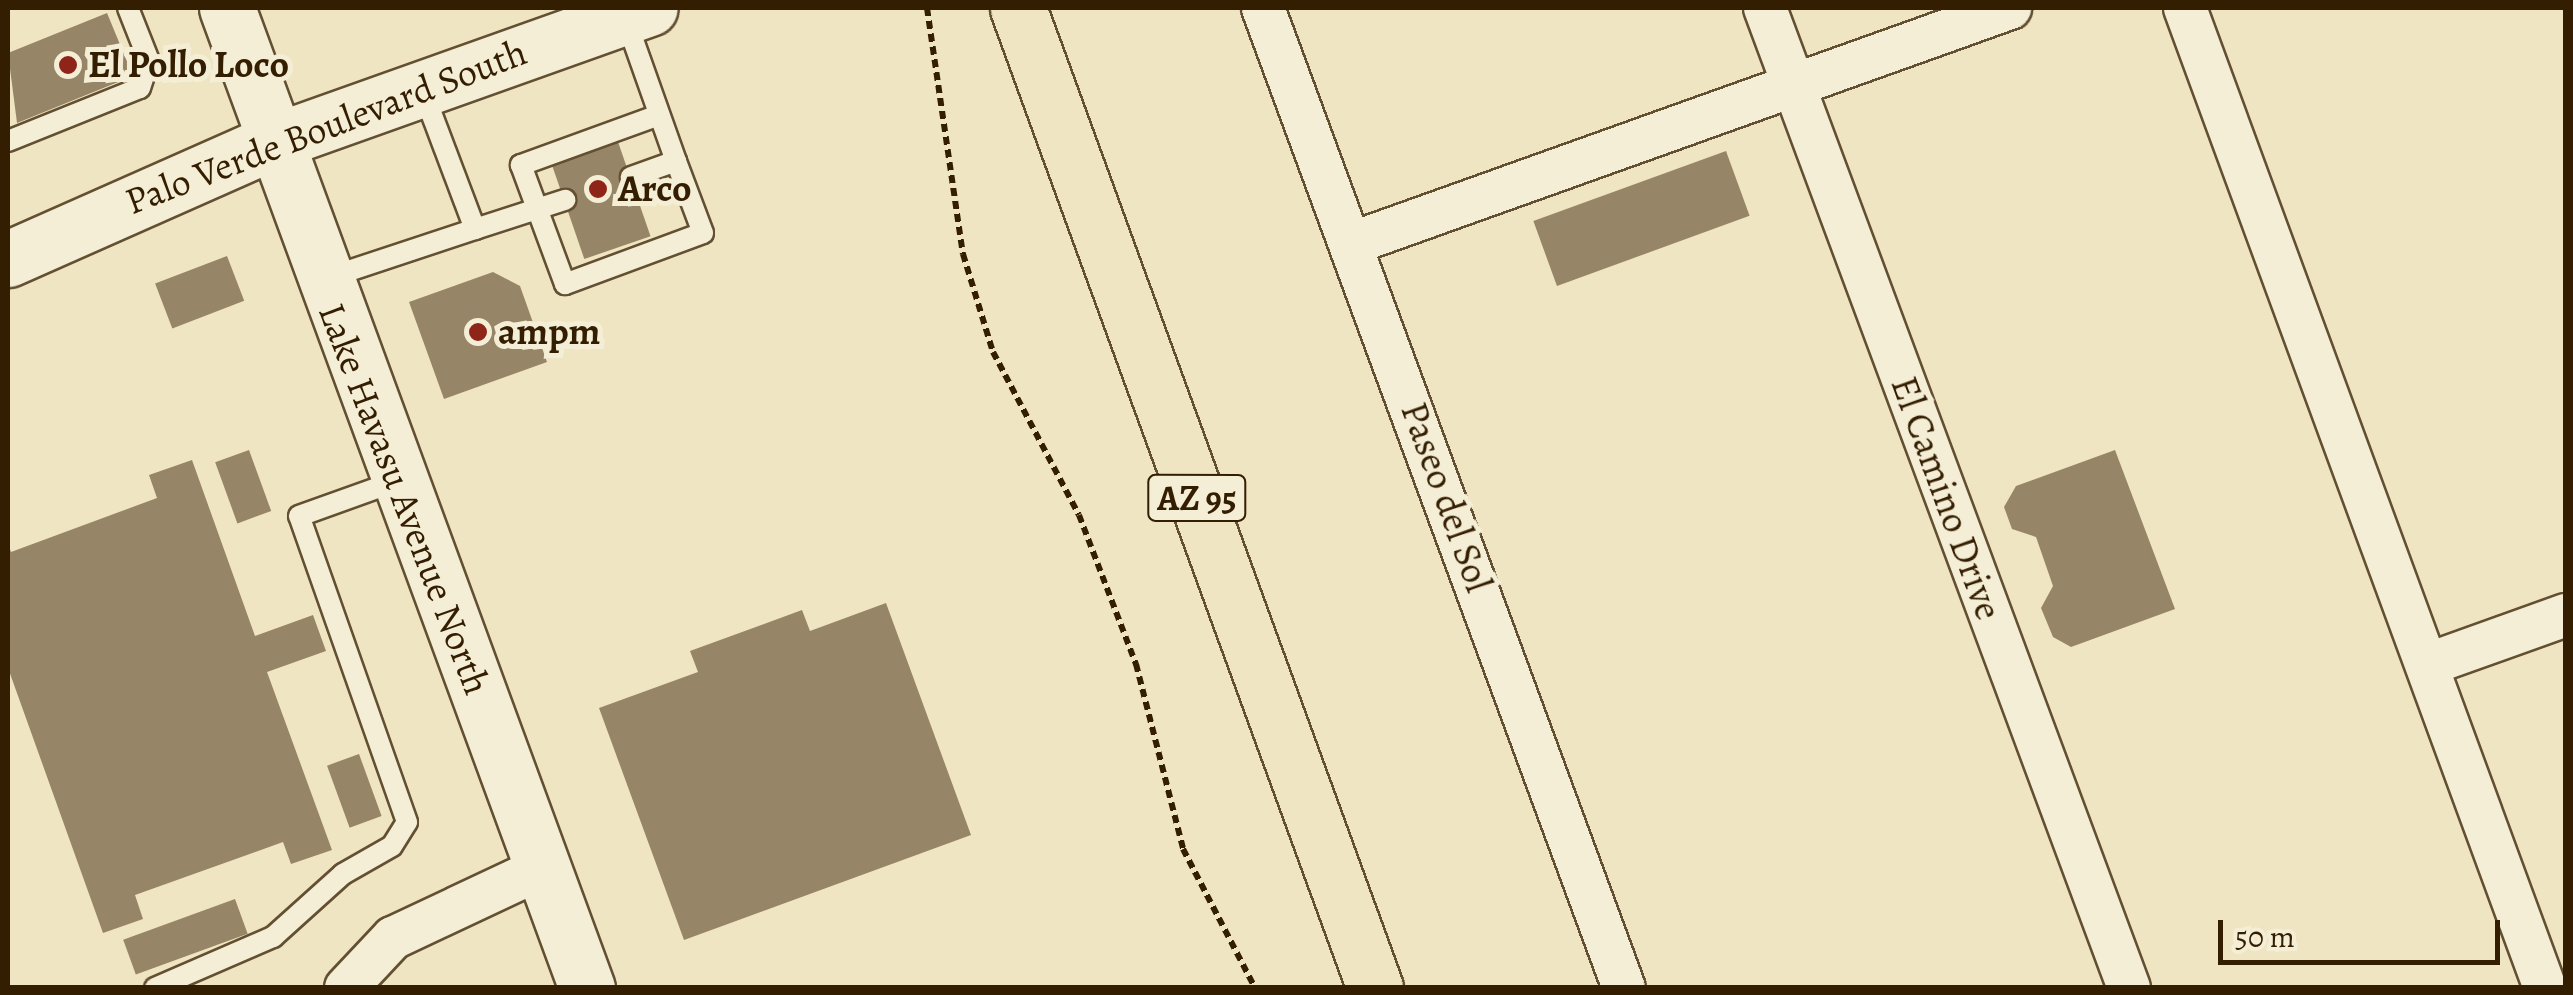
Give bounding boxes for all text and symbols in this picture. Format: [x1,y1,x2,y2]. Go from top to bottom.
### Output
street label: Palo Verde Boulevard South [119,29,533,225]
place label: El Pollo Loco [88,42,289,88]
marker: El Pollo Loco [57,54,79,76]
place label: Arco [618,166,692,212]
marker: Arco [587,178,609,200]
street label: Lake Havasu Avenue North [308,297,500,701]
place label: ampm [498,309,600,355]
marker: ampm [467,321,489,343]
street label: El Camino Drive [1881,370,2011,626]
street label: Paseo del Sol [1391,396,1501,598]
road number: AZ 95 [1147,468,1247,528]
scale bar [2223,900,2506,962]
text: 50 m [2235,917,2295,957]

